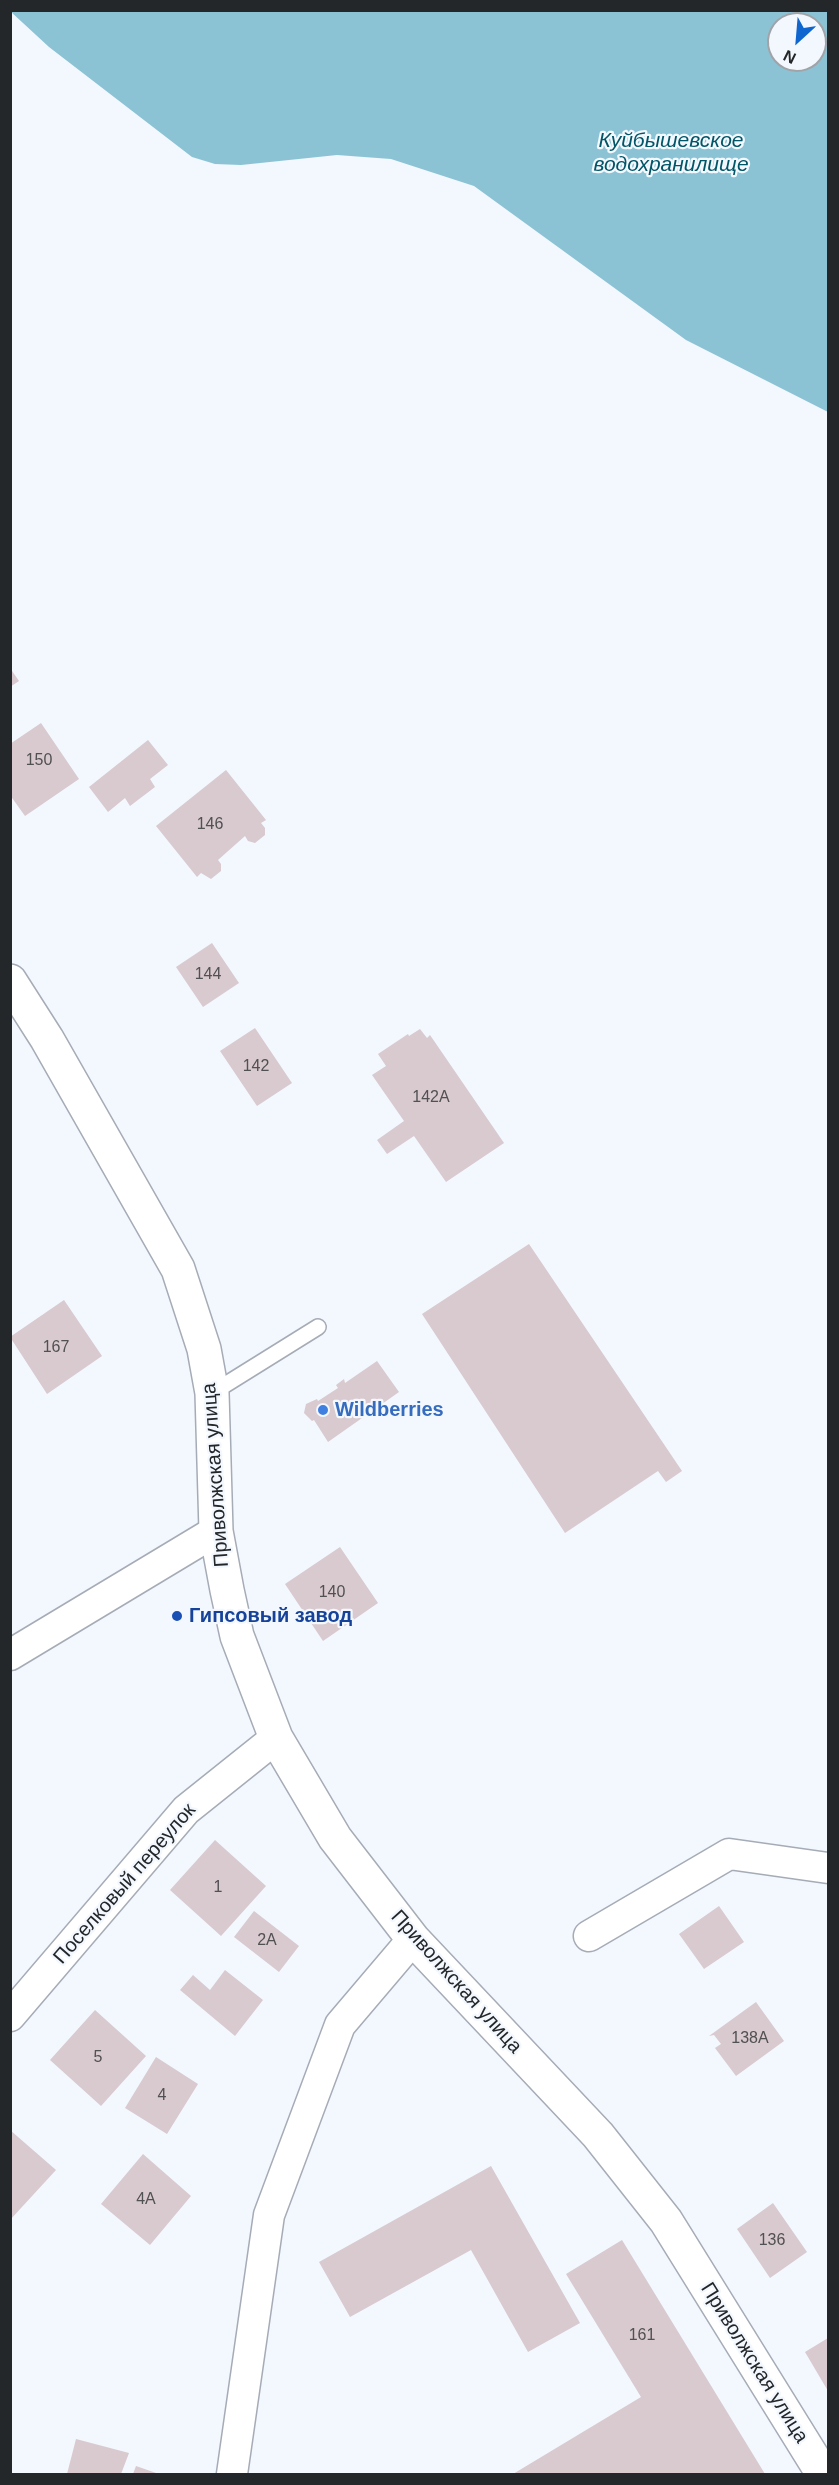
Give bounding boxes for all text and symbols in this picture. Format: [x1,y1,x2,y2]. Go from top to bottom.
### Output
north arrow [767,12,827,72]
text: N [781,47,799,67]
water label: Куйбышевское водохранилище [593,128,749,178]
house number: 150 [26,751,52,771]
house number: 146 [197,815,223,835]
house number: 144 [195,965,221,985]
house number: 142 [243,1057,269,1077]
house number: 142А [412,1088,450,1108]
house number: 167 [43,1338,69,1358]
street label: Приволжская улица [198,1382,234,1568]
place label: Wildberries [335,1398,444,1422]
marker: Wildberries [316,1403,330,1417]
house number: 140 [319,1583,345,1603]
place label: Гипсовый завод [189,1604,352,1628]
marker: Гипсовый завод [170,1609,184,1623]
street label: Поселковый переулок [49,1799,201,1969]
house number: 1 [214,1878,222,1898]
street label: Приволжская улица [385,1905,527,2059]
house number: 2А [257,1931,277,1951]
house number: 138А [731,2029,769,2049]
house number: 5 [94,2048,102,2068]
house number: 4 [158,2086,166,2106]
house number: 4А [136,2190,156,2210]
house number: 136 [759,2231,785,2251]
street label: Приволжская улица [695,2278,813,2448]
house number: 161 [629,2326,655,2346]

